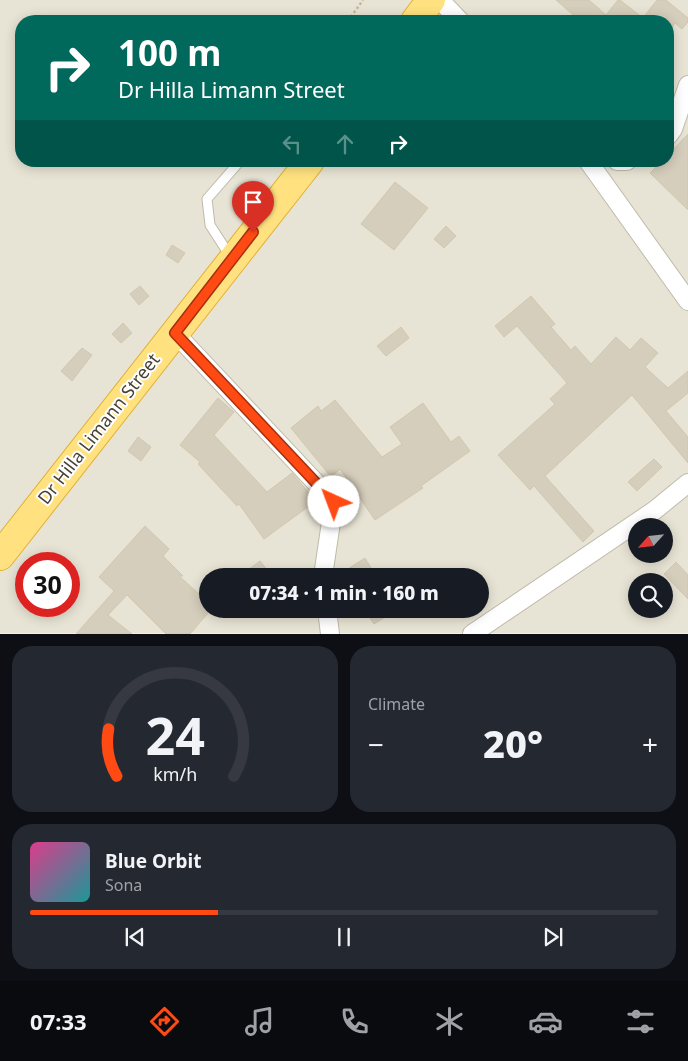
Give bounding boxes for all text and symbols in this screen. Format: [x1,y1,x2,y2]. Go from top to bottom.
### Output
text: 100 m [118,29,221,76]
icon: right [35,35,100,100]
text: Dr Hilla Limann Street [118,74,345,104]
icon: left [278,130,306,158]
icon: ahead [331,130,359,158]
icon: right [384,130,412,158]
pin [232,181,274,232]
icon: arrive [239,188,267,216]
street label: Dr Hilla Limann Street [32,348,165,509]
position arrow [307,475,359,527]
north arrow [628,518,672,562]
map controls [628,518,673,618]
speed limit sign: 30 [15,552,80,617]
button: search [628,573,673,618]
text: 07:34 · 1 min · 160 m [249,580,439,606]
text: Climate [368,693,425,715]
text: 24 [145,699,205,770]
text: 20° [483,717,543,769]
text: − [368,725,384,763]
text: + [642,725,658,763]
text: km/h [153,762,197,786]
text: Blue Orbit [105,848,201,874]
text: Sona [105,874,142,896]
icon: previous [121,923,149,951]
icon: pause [330,923,358,951]
icon: next [539,923,567,951]
icon: directions [147,1004,182,1039]
icon: music [242,1004,277,1039]
icon: phone [337,1004,372,1039]
icon: climate [432,1004,467,1039]
icon: car [528,1004,563,1039]
icon: filters [623,1004,658,1039]
text: 07:33 [30,1006,87,1036]

